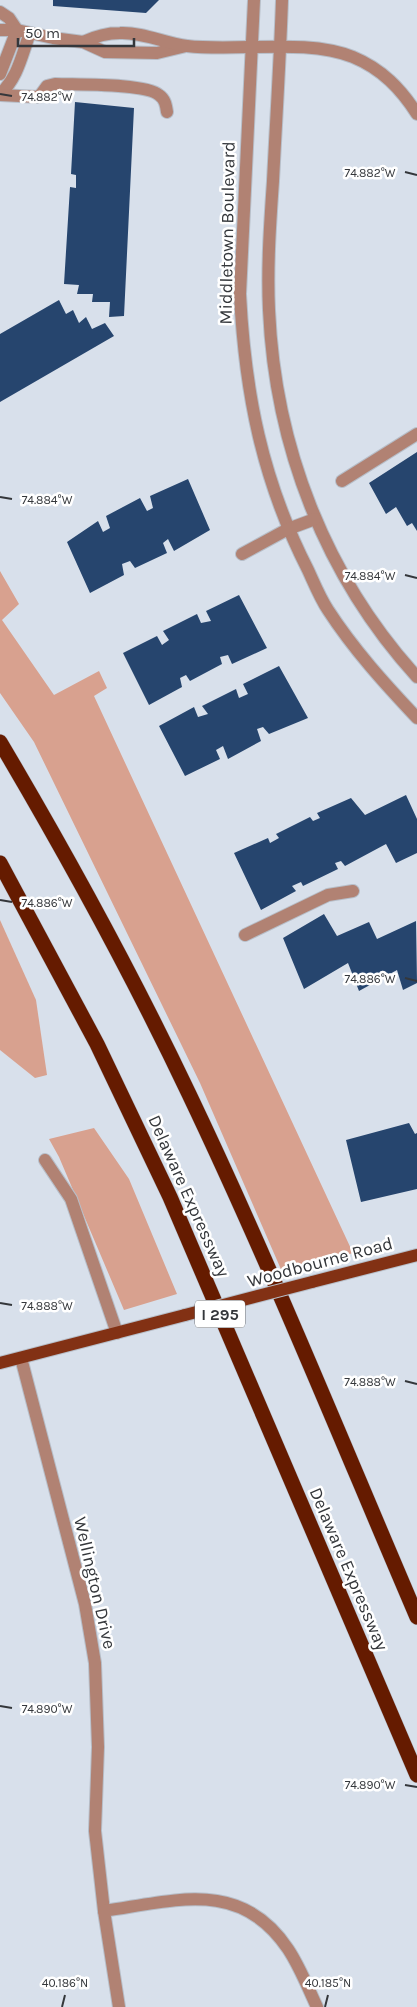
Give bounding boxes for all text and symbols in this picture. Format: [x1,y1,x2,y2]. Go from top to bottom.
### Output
scale bar [18,15,134,47]
text: 50 m [25,24,60,42]
text: 74.882°W [22,90,73,104]
street label: Middletown Boulevard [214,141,240,325]
text: 74.882°W [345,166,396,180]
text: 74.884°W [22,493,73,507]
text: 74.884°W [345,569,396,583]
text: 74.886°W [22,896,73,910]
text: 74.886°W [345,972,396,986]
street label: Delaware Expressway [143,1112,235,1281]
street label: Woodbourne Road [245,1232,395,1292]
text: 74.888°W [21,1299,73,1313]
road number: I 295 [195,1300,245,1328]
text: 74.888°W [344,1375,396,1389]
street label: Delaware Expressway [305,1484,394,1654]
street label: Wellington Drive [69,1515,121,1651]
text: 74.890°W [22,1702,73,1716]
text: 74.890°W [345,1778,396,1792]
text: 40.186°N [42,1976,88,1990]
text: 40.185°N [305,1976,351,1990]

